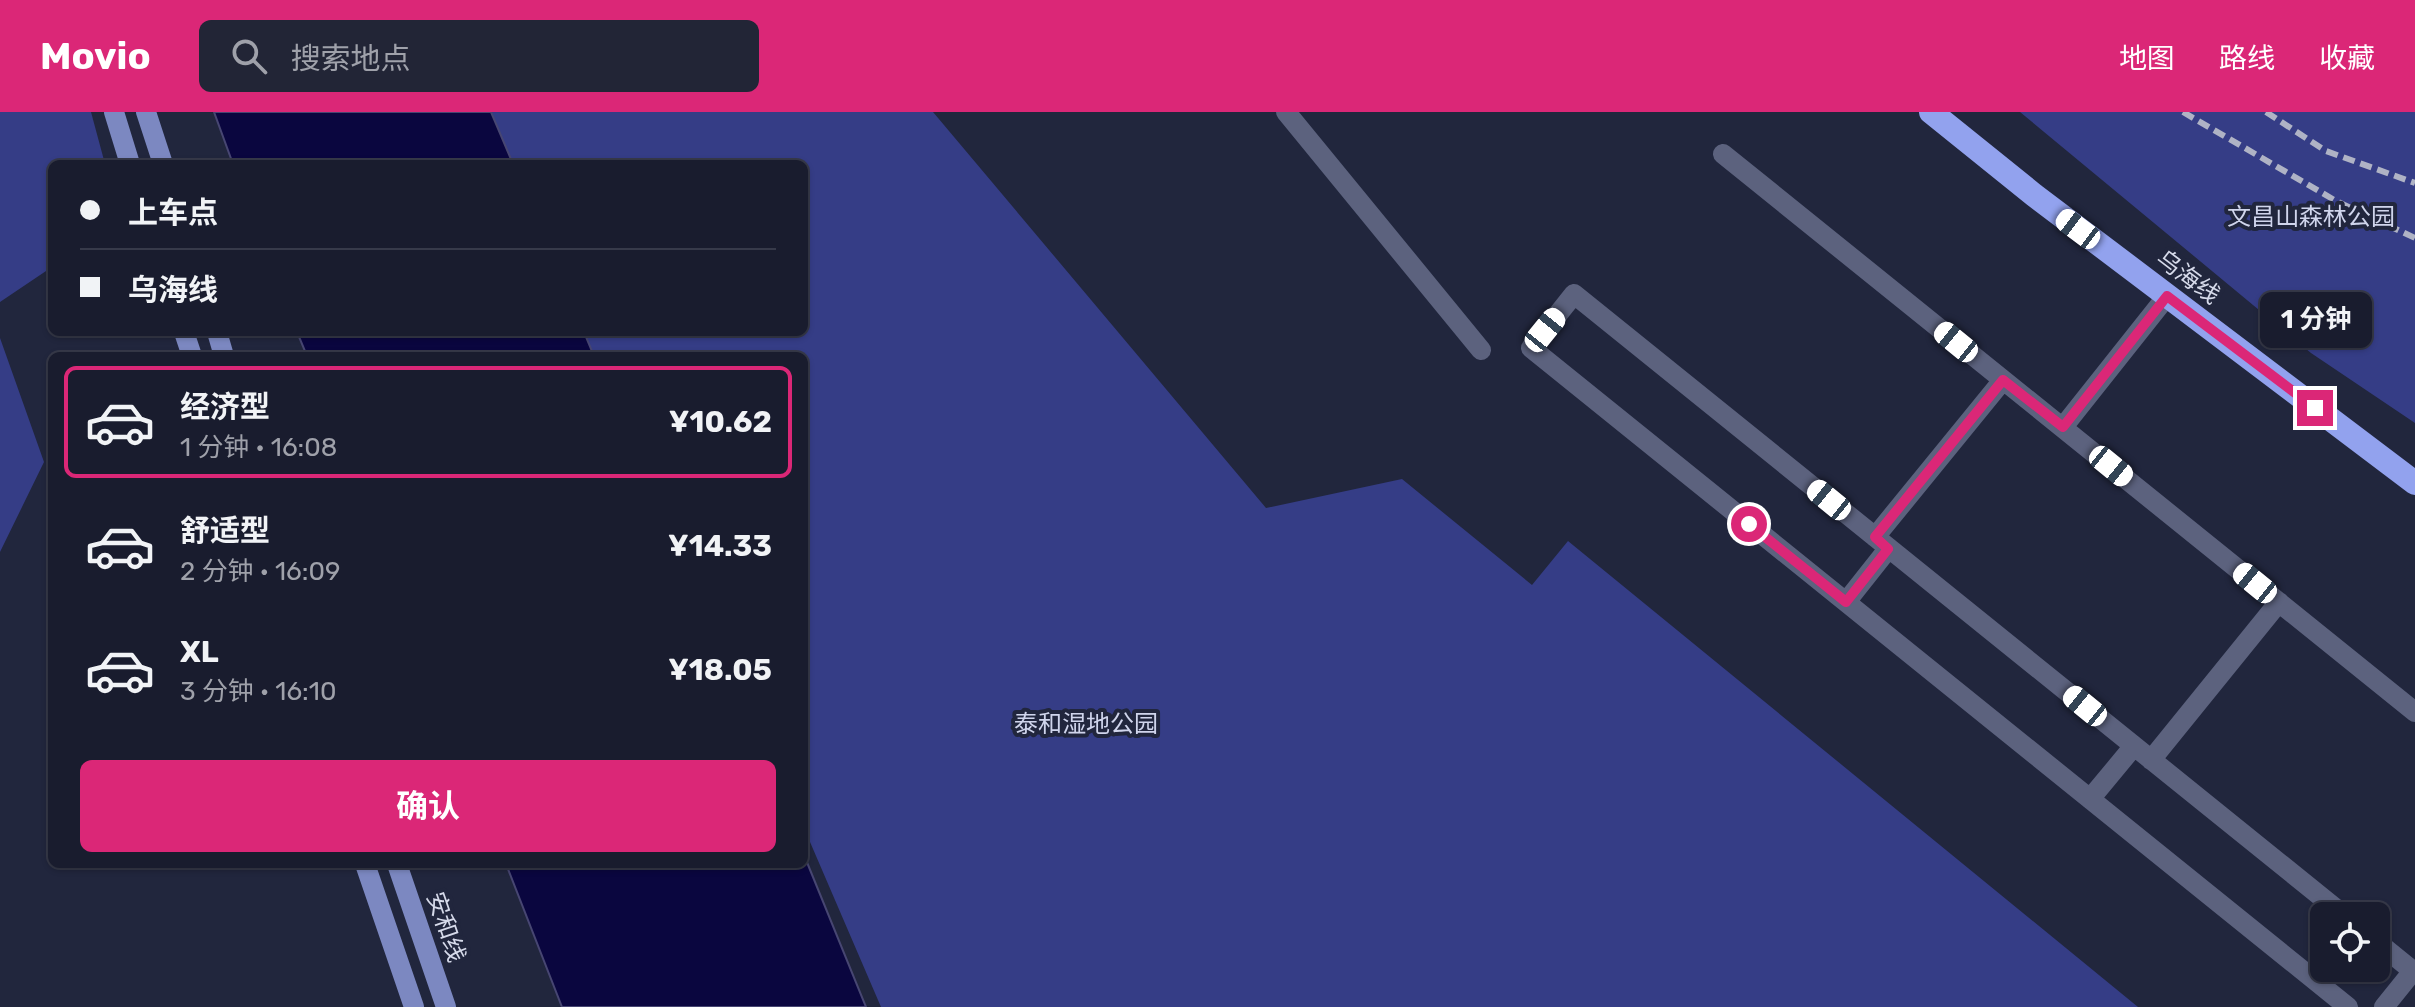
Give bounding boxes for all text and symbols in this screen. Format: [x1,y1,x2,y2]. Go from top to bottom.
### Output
search box [199,20,759,92]
text: Movio [40,33,151,79]
icon: search [227,34,271,78]
text: 搜索地点 [291,41,411,77]
text: 地图 [2119,42,2175,75]
text: 路线 [2219,42,2275,75]
text: 收藏 [2319,42,2375,75]
text: 上车点 [128,195,218,231]
park label: 文昌山森林公园 [2227,203,2395,231]
car [2052,205,2104,253]
street label: 乌海线 [2151,244,2225,310]
text: 乌海线 [128,272,218,308]
callout: 1 分钟 [2259,292,2371,348]
car [1521,304,1569,356]
text: 1 分钟 [2281,304,2351,335]
car [1930,318,1982,366]
icon: car [84,386,156,458]
text: 经济型 [180,389,270,425]
route end [2297,390,2333,426]
text: ¥10.62 [669,404,772,440]
text: 1 分钟 · 16:08 [180,432,337,463]
car [2085,442,2137,490]
car [1803,476,1855,524]
route start [1731,506,1767,542]
icon: car [84,510,156,582]
text: 舒适型 [180,513,270,549]
text: ¥14.33 [668,528,772,564]
text: 2 分钟 · 16:09 [180,556,340,587]
car [2229,559,2281,607]
icon: car [84,634,156,706]
text: XL [180,634,219,670]
text: ¥18.05 [668,652,772,688]
text: 3 分钟 · 16:10 [180,676,336,707]
car [2059,682,2111,730]
park label: 泰和湿地公园 [1014,710,1158,738]
button: 确认 [80,760,776,852]
street label: 安和线 [421,888,471,966]
map controls [2310,902,2390,982]
button: locate [2310,902,2390,982]

